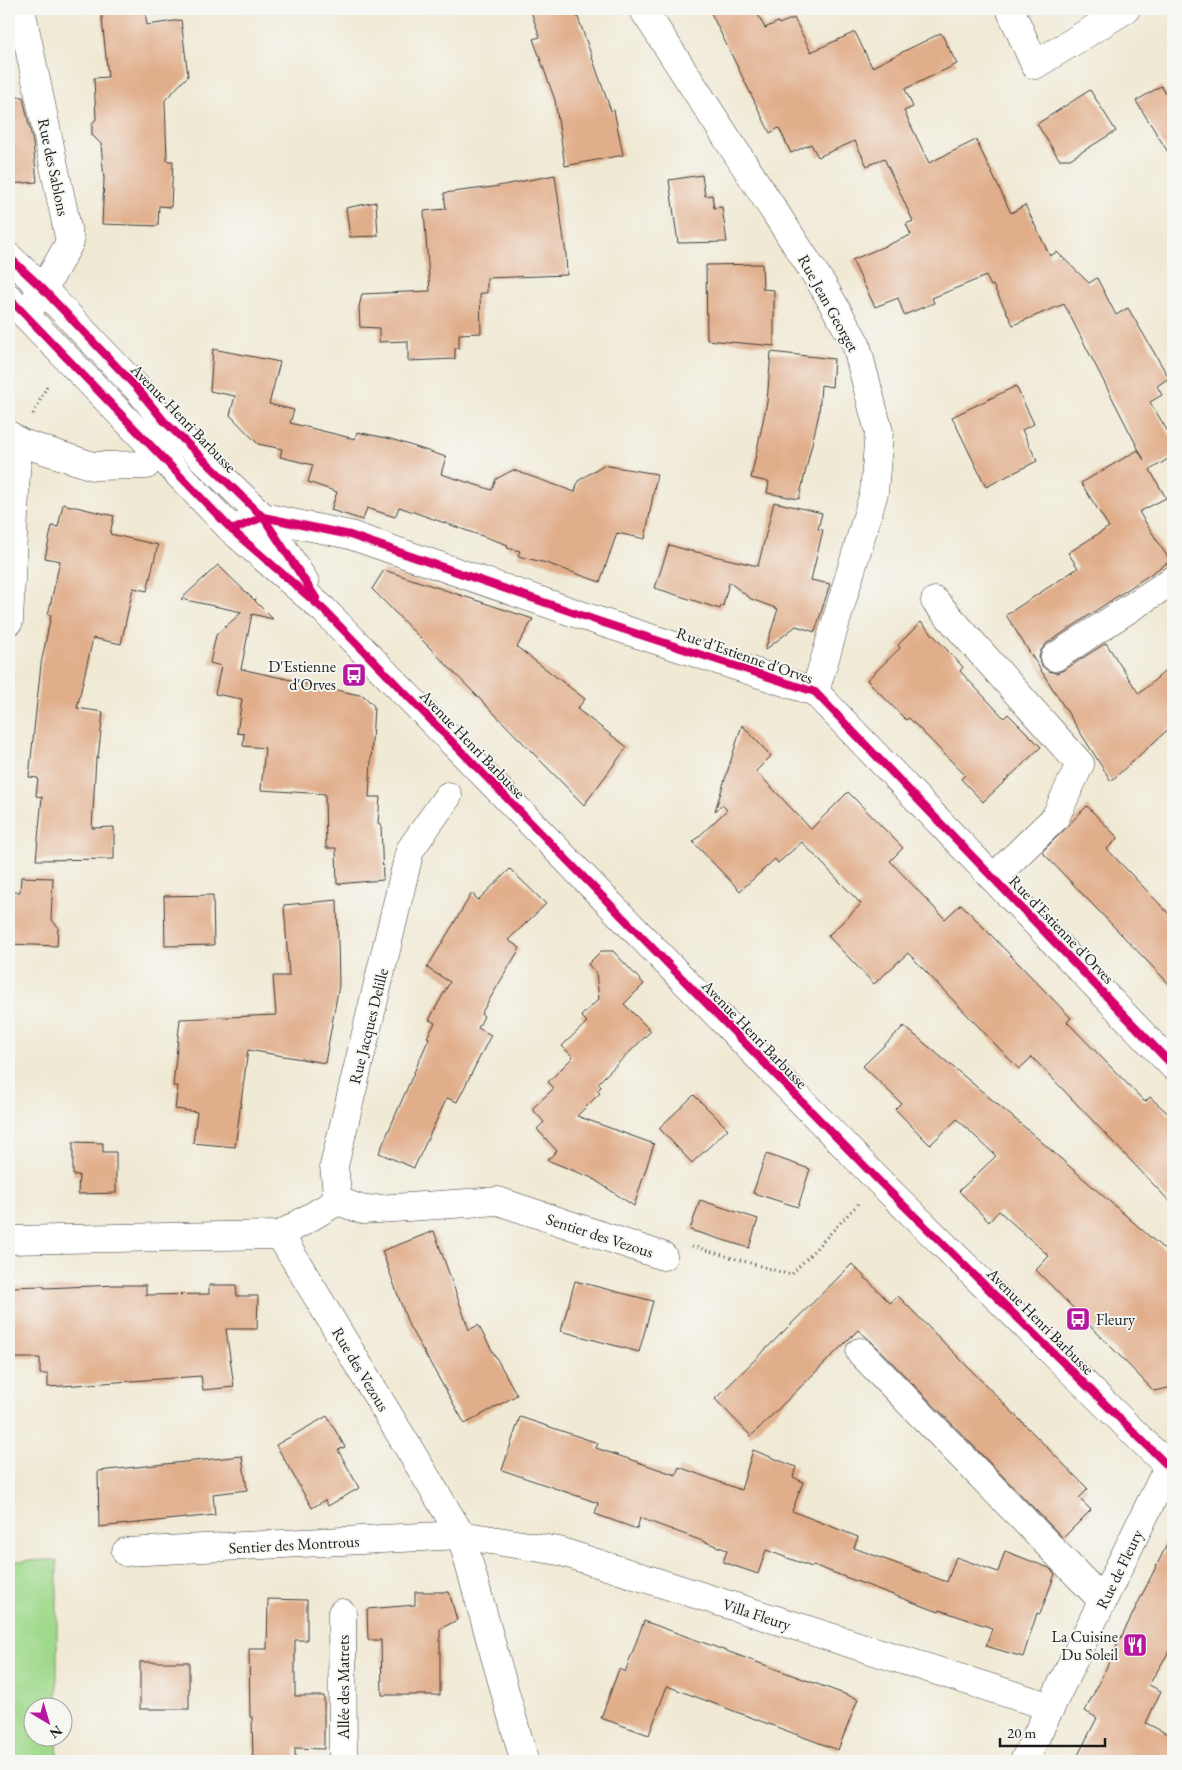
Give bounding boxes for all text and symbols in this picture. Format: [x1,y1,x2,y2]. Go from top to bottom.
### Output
street label: Rue des Sablons [33,116,74,218]
street label: Rue Jean Georget [793,251,864,356]
street label: Avenue Henri Barbusse [126,359,241,477]
street label: Rue d'Estienne d'Orves [674,622,816,689]
place label: D'Estienne d'Orves [268,656,336,695]
bus stop icon: D'Estienne d'Orves [341,662,367,688]
street label: Avenue Henri Barbusse [415,685,530,803]
street label: Rue d'Estienne d'Orves [1004,871,1119,988]
street label: Rue Jacques Delille [344,966,393,1086]
street label: Avenue Henri Barbusse [697,975,812,1093]
street label: Sentier des Vezous [544,1208,656,1263]
street label: Avenue Henri Barbusse [982,1262,1099,1380]
bus stop icon: Fleury [1065,1306,1091,1332]
place label: Fleury [1096,1309,1136,1330]
street label: Rue des Vezous [327,1323,394,1415]
street label: Rue de Fleury [1091,1525,1148,1612]
street label: Sentier des Montrous [228,1531,360,1558]
street label: Villa Fleury [720,1594,795,1636]
place label: La Cuisine Du Soleil [1052,1626,1118,1665]
restaurant icon: La Cuisine Du Soleil [1122,1632,1148,1658]
street label: Allée des Matrets [333,1635,354,1740]
north arrow [22,1698,72,1748]
scale bar [1000,1715,1104,1747]
text: N [45,1722,66,1743]
text: 20 m [1007,1723,1036,1742]

